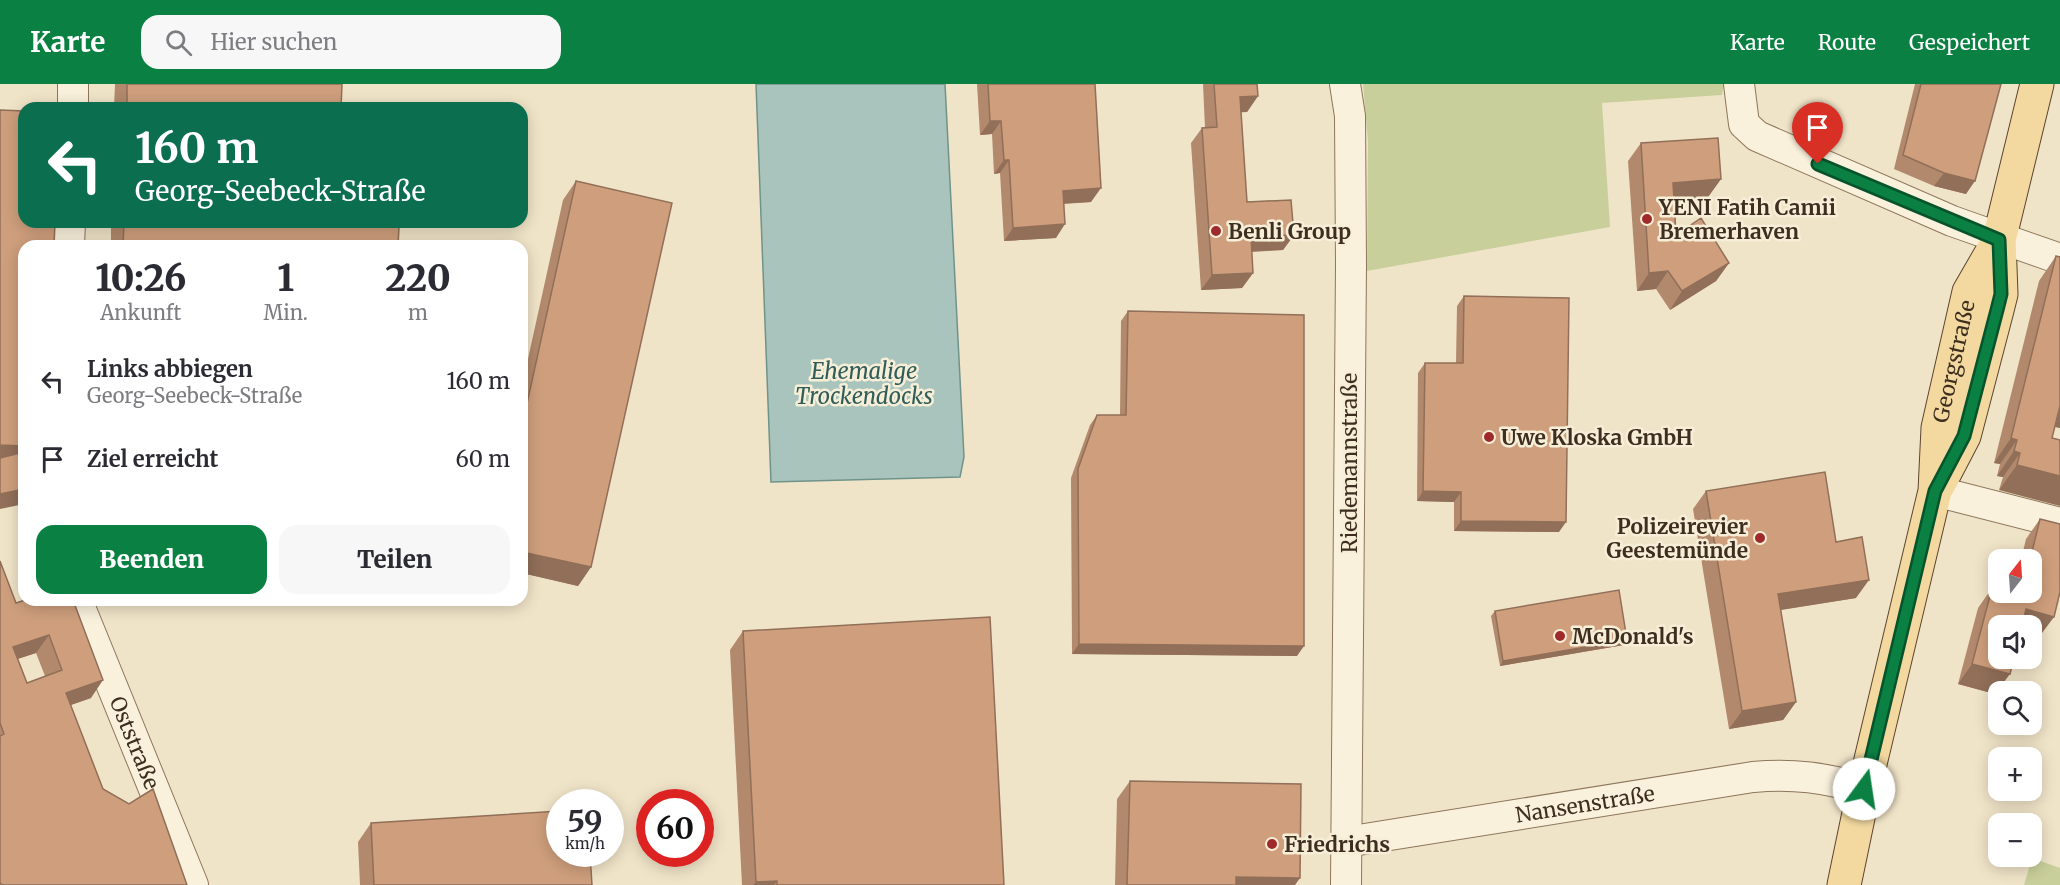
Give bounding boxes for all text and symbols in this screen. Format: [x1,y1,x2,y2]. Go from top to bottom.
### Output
search box [141,15,561,69]
text: Karte [30,24,105,60]
icon: search [162,26,195,59]
text: Hier suchen [210,28,337,56]
text: Karte [1730,29,1785,56]
text: Route [1818,29,1876,56]
text: Gespeichert [1909,29,2030,56]
pin [1792,102,1843,164]
icon: arrive [1801,111,1834,144]
text: 160 m [135,122,259,174]
icon: left [36,126,114,204]
text: Georg-Seebeck-Straße [135,174,426,208]
place label: YENI Fatih Camii Bremerhaven [1658,194,1836,245]
marker: YENI Fatih Camii Bremerhaven [1640,212,1654,226]
place label: Benli Group [1228,218,1351,245]
marker: Benli Group [1209,224,1223,238]
text: 10:26 [95,256,186,301]
text: 1 [277,256,294,301]
text: 220 [385,256,451,301]
street label: Georgstraße [1926,297,1980,425]
text: Ankunft [100,300,181,325]
text: Min. [264,300,308,325]
text: m [408,300,428,325]
text: Links abbiegen [87,355,253,383]
water label: Ehemalige Trockendocks [795,357,933,410]
icon: left [36,365,69,398]
text: 160 m [446,367,510,395]
street label: Riedemannstraße [1336,373,1363,553]
text: Georg-Seebeck-Straße [87,383,302,408]
place label: Uwe Kloska GmbH [1501,424,1693,451]
marker: Uwe Kloska GmbH [1482,430,1496,444]
icon: arrive [36,443,69,476]
text: Ziel erreicht [87,445,218,473]
text: 60 m [456,445,510,473]
place label: Polizeirevier Geestemünde [1606,513,1748,564]
button: Beenden [36,525,267,594]
button: Teilen [279,525,510,594]
marker: Polizeirevier Geestemünde [1753,531,1767,545]
north arrow [1988,549,2042,603]
map controls [1988,549,2042,867]
button: sound [1988,615,2042,669]
place label: McDonald's [1572,623,1694,650]
marker: McDonald's [1553,629,1567,643]
button: search [1988,681,2042,735]
street label: Oststraße [104,692,166,793]
button: + [1988,747,2042,801]
position arrow [1832,757,1896,821]
street label: Nansenstraße [1513,779,1657,828]
speed limit sign: 60 [636,789,714,867]
text: 59 [567,802,603,840]
button: − [1988,813,2042,867]
place label: Friedrichs [1284,831,1390,858]
text: km/h [565,834,605,853]
marker: Friedrichs [1265,837,1279,851]

